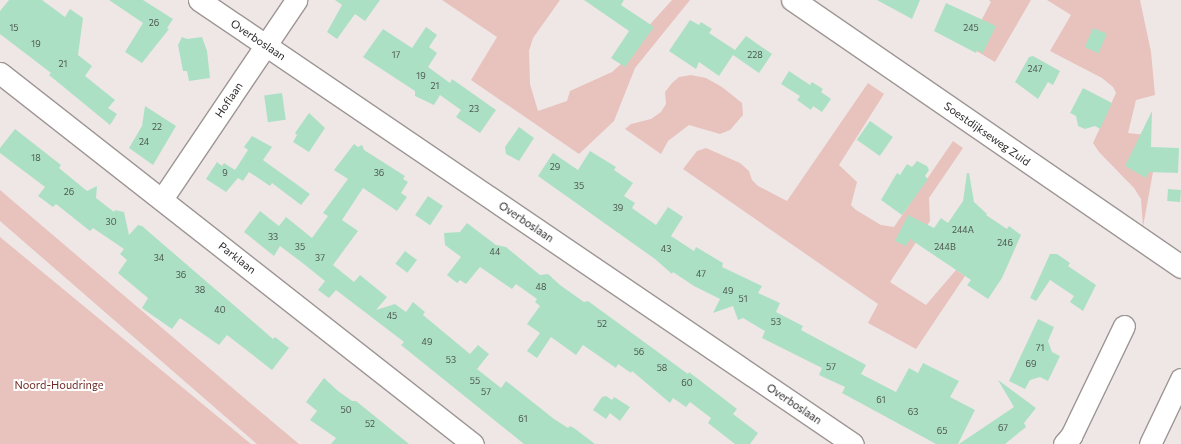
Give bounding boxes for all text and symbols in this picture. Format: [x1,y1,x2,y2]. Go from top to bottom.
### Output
street label: Overboslaan [228,17,288,63]
house number: 26 [149,18,159,28]
house number: 15 [9,23,19,33]
house number: 245 [963,23,979,33]
house number: 19 [31,39,41,49]
house number: 17 [392,50,400,60]
house number: 228 [747,50,763,60]
house number: 21 [59,59,67,69]
house number: 247 [1028,64,1042,74]
house number: 19 [416,71,426,81]
street label: Hoflaan [212,80,246,120]
house number: 21 [431,81,439,91]
street label: Soestdijkseweg Zuid [941,99,1033,169]
house number: 23 [469,104,479,114]
house number: 22 [152,122,162,132]
house number: 24 [139,137,149,147]
house number: 18 [31,153,41,163]
house number: 29 [550,162,560,172]
house number: 9 [222,168,228,178]
house number: 36 [374,168,384,178]
house number: 35 [574,181,584,191]
house number: 26 [64,187,74,197]
street label: Overboslaan [496,199,556,245]
house number: 39 [613,203,623,213]
house number: 30 [105,217,117,227]
house number: 244A [952,225,974,235]
house number: 33 [268,232,278,242]
house number: 246 [997,238,1013,248]
street label: Parklaan [216,239,258,277]
house number: 35 [295,242,305,252]
house number: 244B [934,242,956,252]
house number: 43 [661,244,671,254]
house number: 44 [490,247,500,257]
house number: 34 [154,253,164,263]
house number: 37 [315,253,325,263]
house number: 47 [696,269,706,279]
house number: 36 [176,270,186,280]
house number: 48 [536,282,546,292]
house number: 38 [195,285,205,295]
house number: 49 [723,286,733,296]
house number: 51 [738,294,748,304]
house number: 40 [214,305,226,315]
house number: 45 [387,311,397,321]
house number: 53 [771,317,781,327]
house number: 52 [597,319,607,329]
house number: 49 [422,337,432,347]
house number: 71 [1036,343,1044,353]
house number: 56 [634,347,644,357]
house number: 53 [446,355,456,365]
house number: 69 [1026,359,1036,369]
house number: 57 [826,362,836,372]
house number: 58 [657,363,667,373]
house number: 55 [470,376,480,386]
park label: Noord-Houdringe [14,378,104,392]
house number: 60 [681,378,693,388]
street label: Overboslaan [764,381,824,427]
house number: 57 [481,387,491,397]
house number: 61 [876,395,886,405]
house number: 50 [340,405,352,415]
house number: 63 [908,407,918,417]
house number: 61 [518,414,528,424]
house number: 52 [365,419,375,429]
house number: 67 [998,423,1008,433]
house number: 65 [937,426,947,436]

